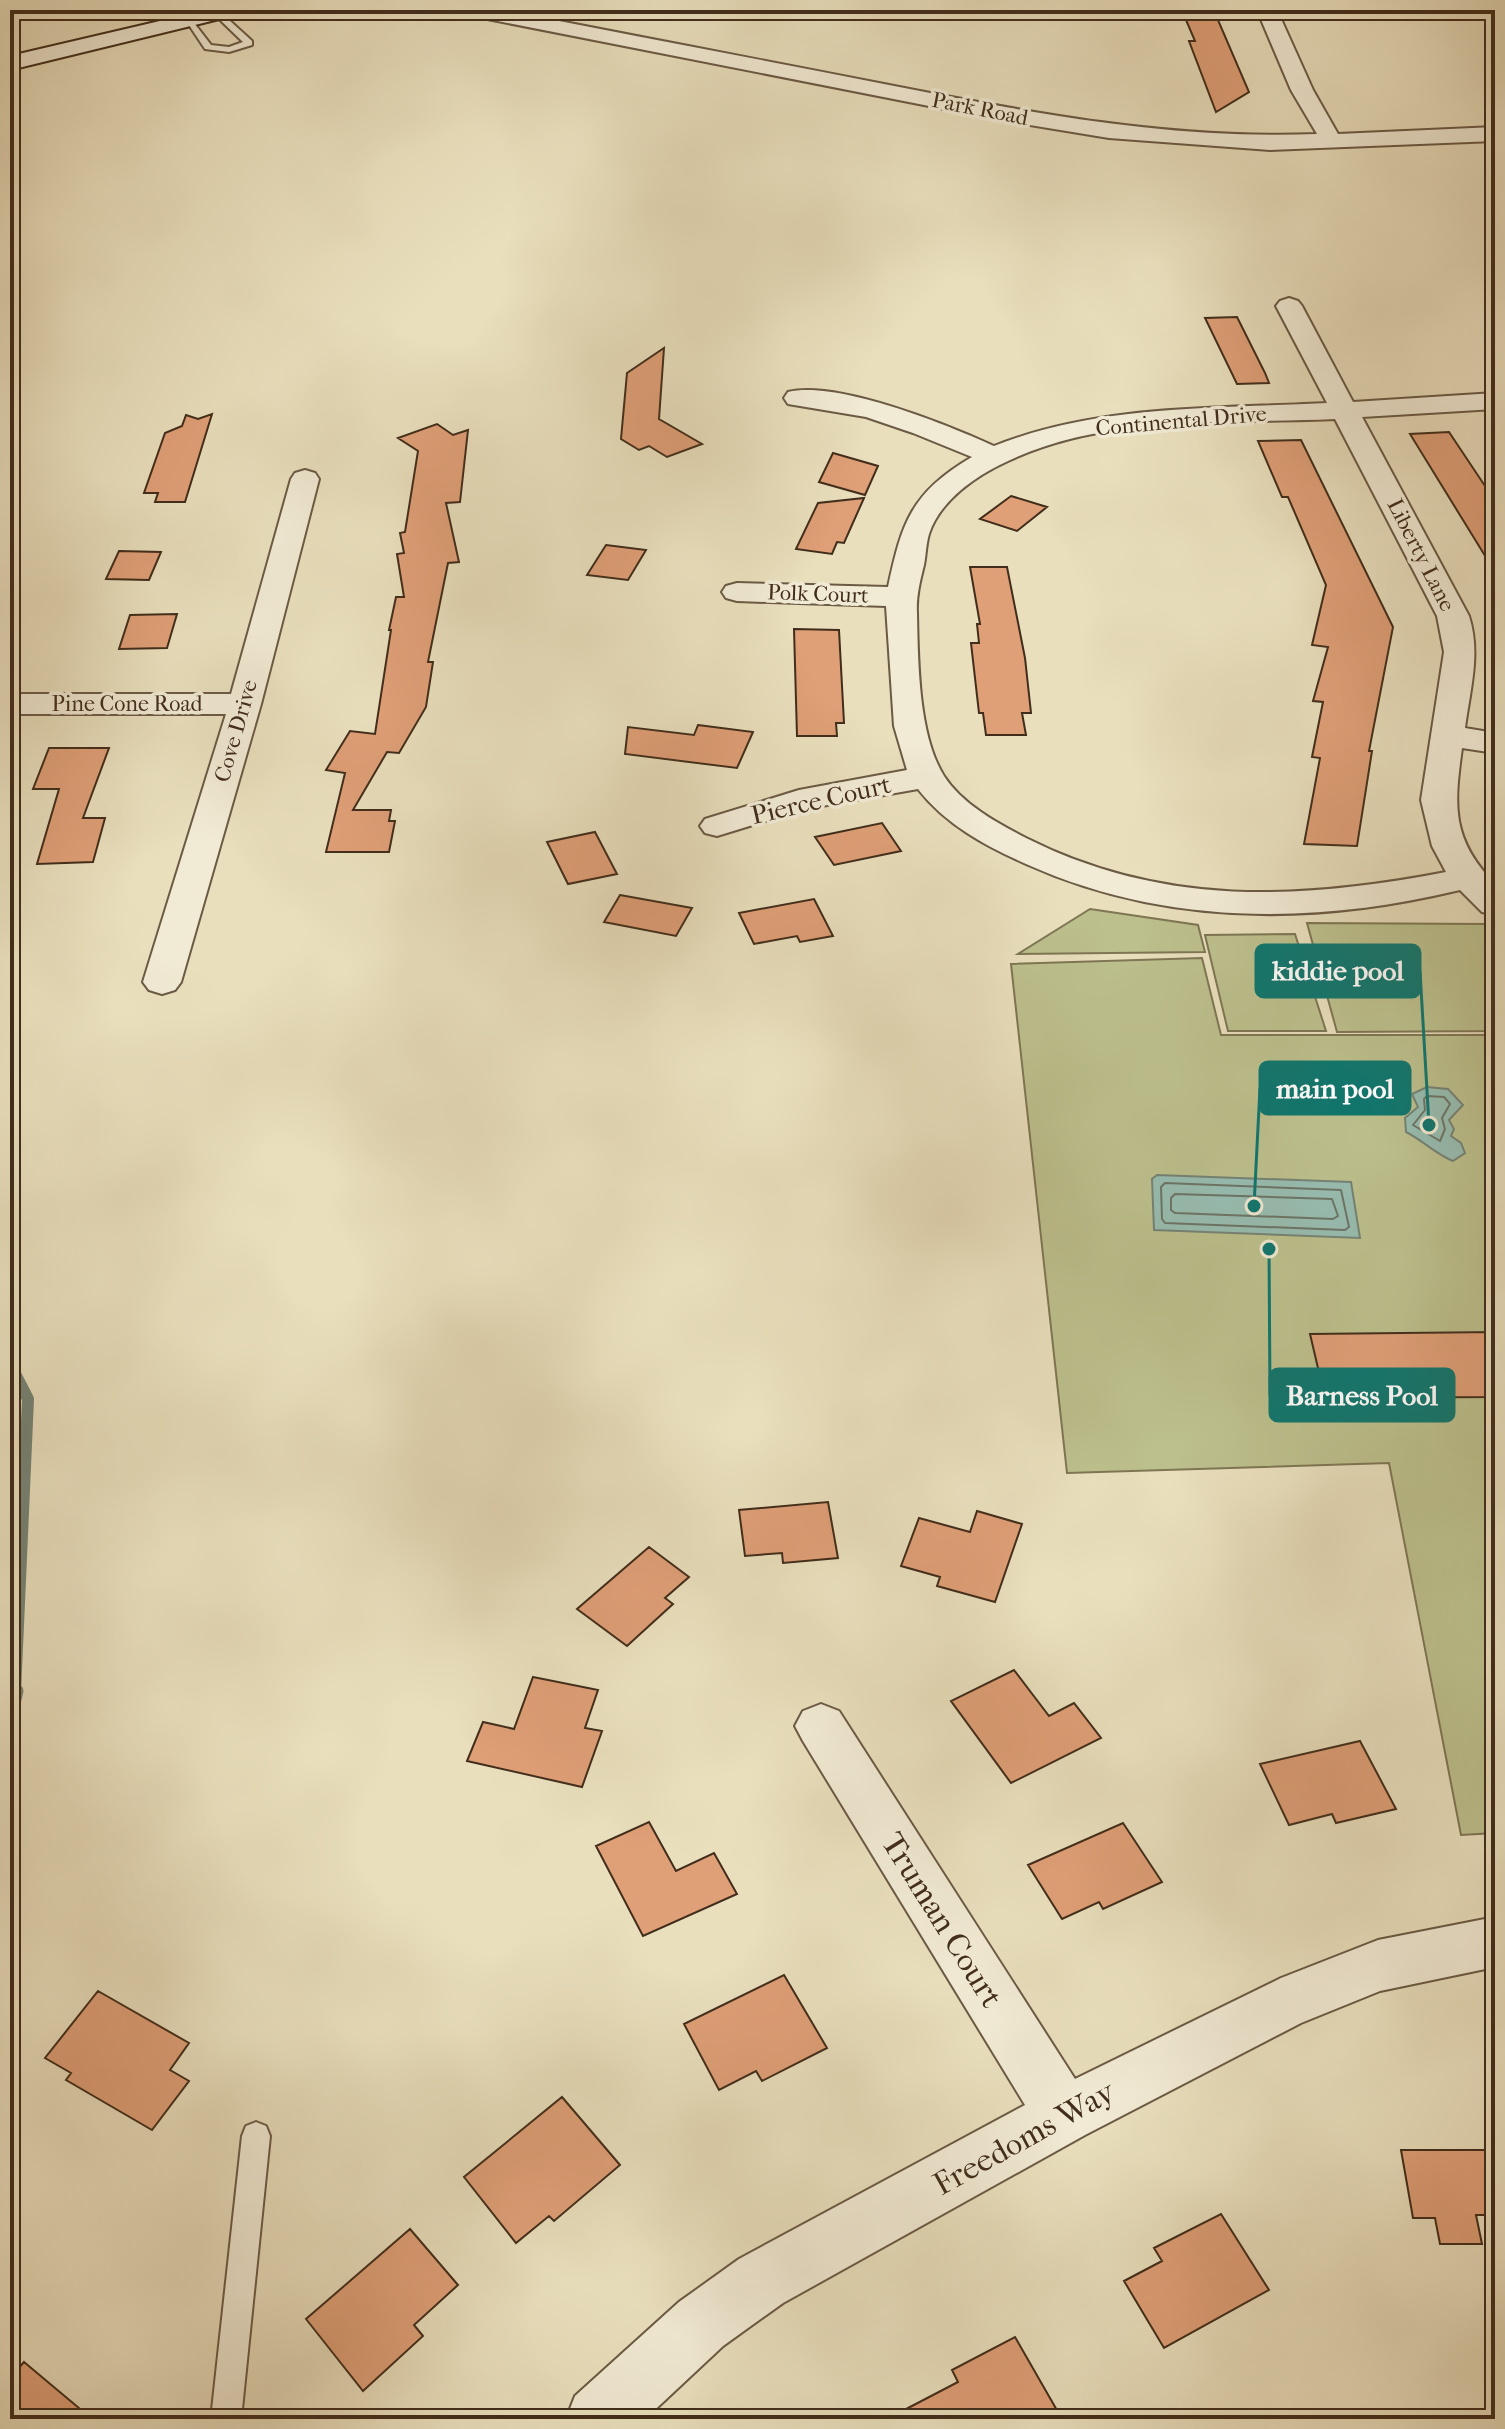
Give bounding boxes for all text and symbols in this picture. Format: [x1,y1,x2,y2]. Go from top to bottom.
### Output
street label: Park Road [930,87,1031,131]
street label: Continental Drive [1094,401,1268,441]
street label: Liberty Lane [1382,494,1461,616]
street label: Polk Court [767,579,869,609]
street label: Cove Drive [209,677,263,785]
street label: Pine Cone Road [51,691,204,717]
street label: Pierce Court [748,769,895,831]
callout: kiddie pool [1256,945,1420,997]
text: kiddie pool [1271,954,1404,987]
callout: main pool [1260,1062,1410,1114]
text: main pool [1276,1072,1394,1105]
callout: Barness Pool [1270,1369,1454,1421]
text: Barness Pool [1286,1379,1438,1412]
street label: Truman Court [874,1826,1011,2015]
street label: Freedoms Way [927,2072,1122,2203]

